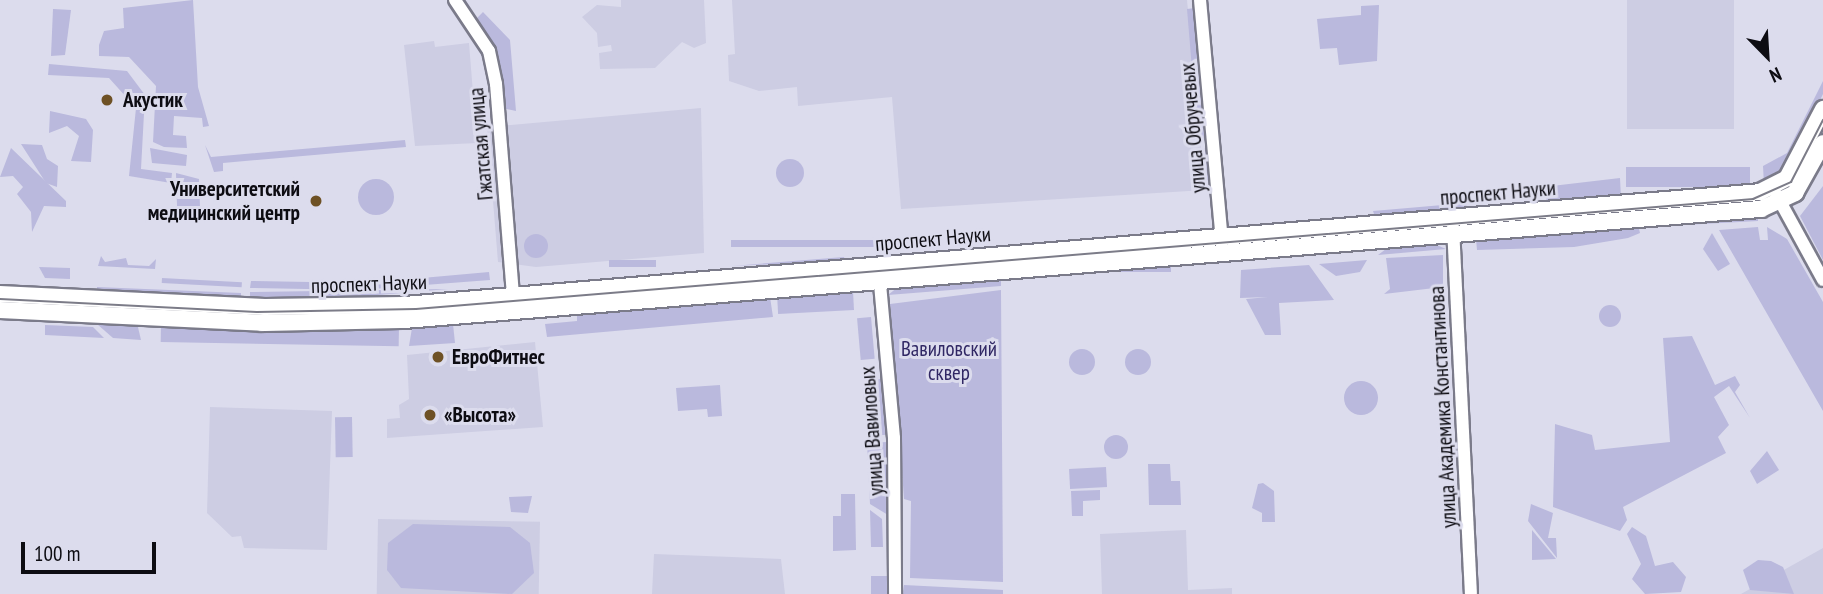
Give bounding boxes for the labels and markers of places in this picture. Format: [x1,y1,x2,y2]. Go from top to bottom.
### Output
place label: Акустик [123,87,183,113]
marker: Акустик [97,90,117,110]
place label: Университетский медицинский центр [148,176,300,226]
marker: Университетский медицинский центр [306,191,326,211]
place label: ЕвроФитнес [452,344,545,370]
marker: ЕвроФитнес [430,349,446,365]
place label: «Высота» [444,402,516,428]
marker: «Высота» [422,407,438,423]

